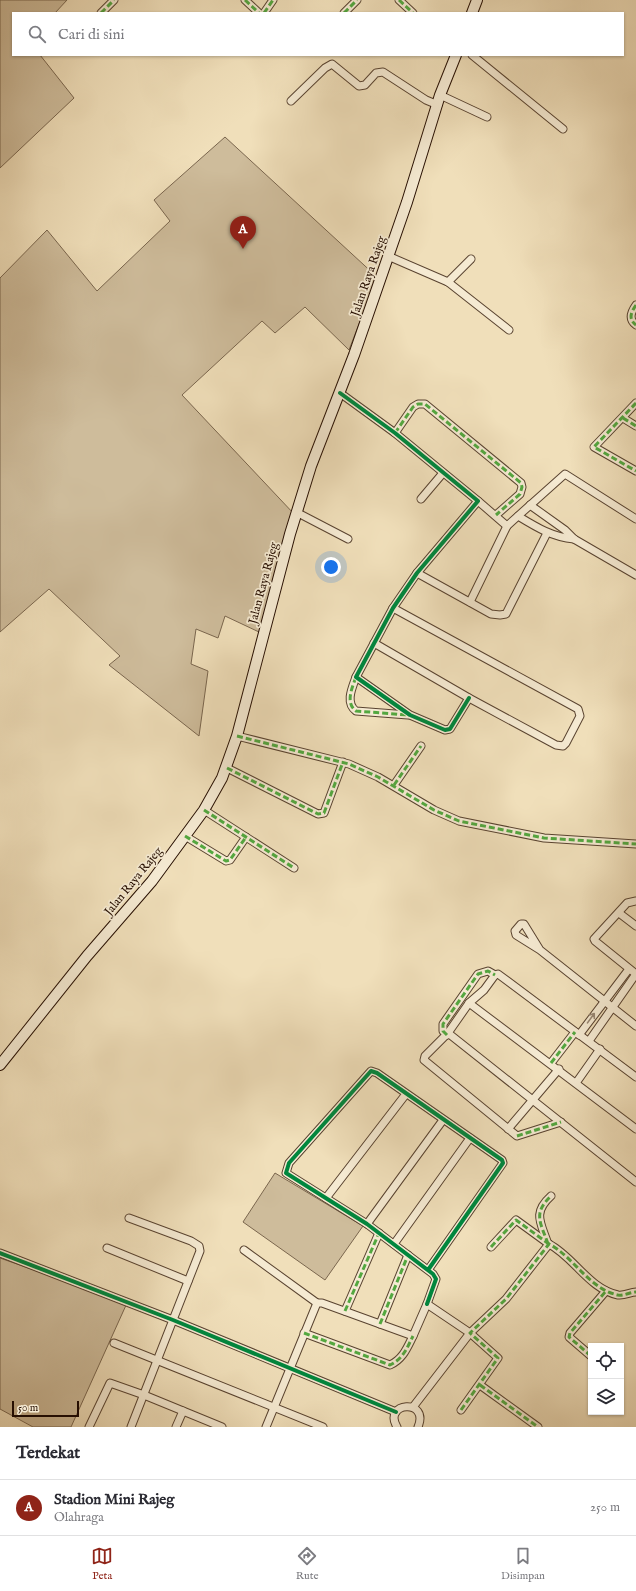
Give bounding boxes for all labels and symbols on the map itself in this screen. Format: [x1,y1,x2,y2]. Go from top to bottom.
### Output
pin: A [230,216,256,249]
street label: Jalan Raya Rajeg [347,233,390,321]
street label: Jalan Raya Rajeg [245,540,283,628]
your location [321,557,341,577]
street label: Jalan Raya Rajeg [100,844,167,921]
one-way arrow [587,1013,596,1024]
scale bar [12,1399,79,1418]

